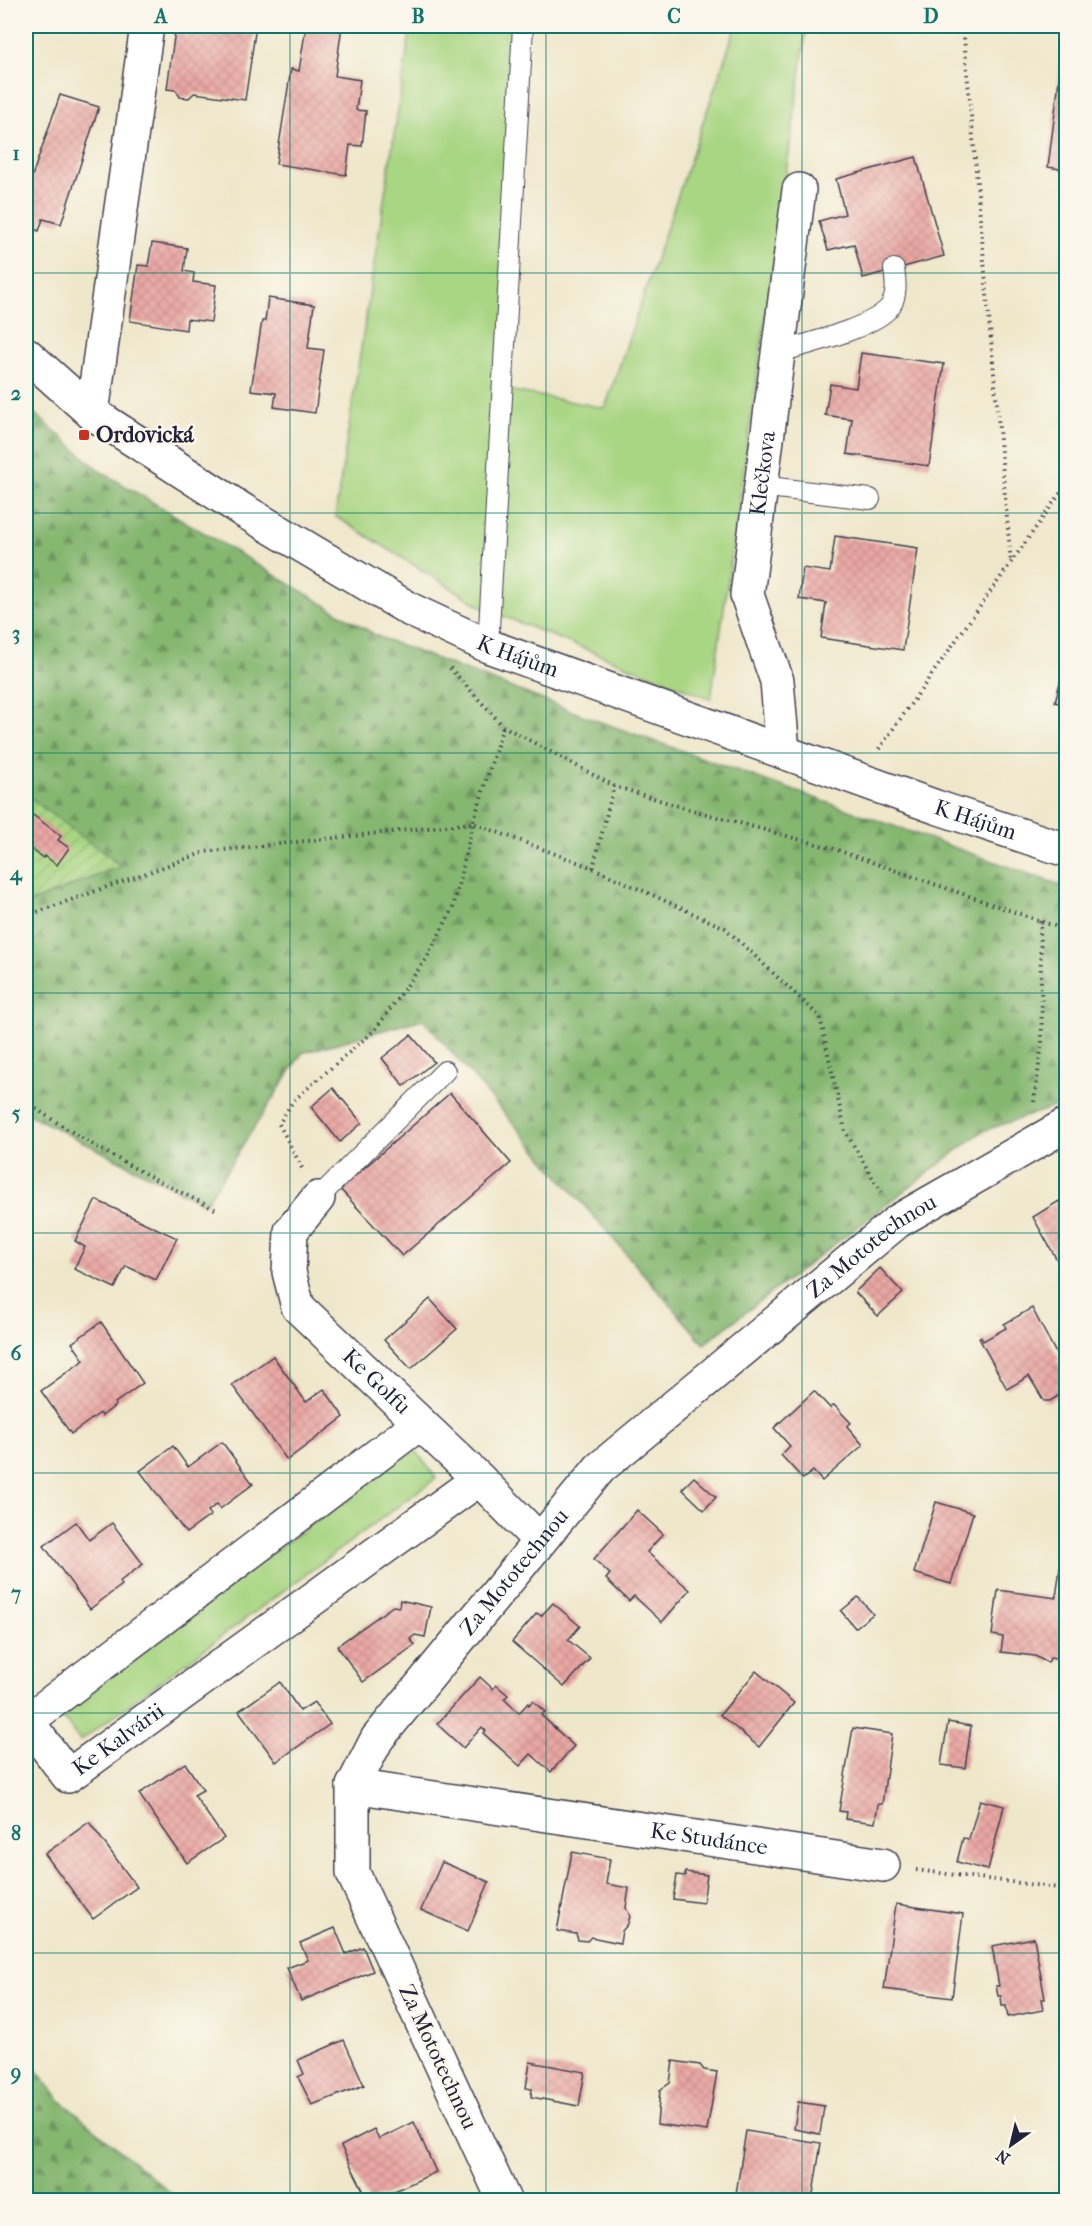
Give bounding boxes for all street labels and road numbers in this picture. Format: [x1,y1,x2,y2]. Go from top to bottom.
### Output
street label: Klečkova [744,429,781,517]
street label: K Hájům [473,630,563,683]
street label: K Hájům [931,794,1020,846]
street label: Za Mototechnou [802,1188,942,1304]
street label: Ke Golfu [337,1343,416,1420]
street label: Za Mototechnou [455,1503,574,1641]
street label: Ke Kalvárii [68,1697,170,1781]
street label: Ke Studánce [649,1817,770,1861]
street label: Za Mototechnou [393,1981,483,2134]

